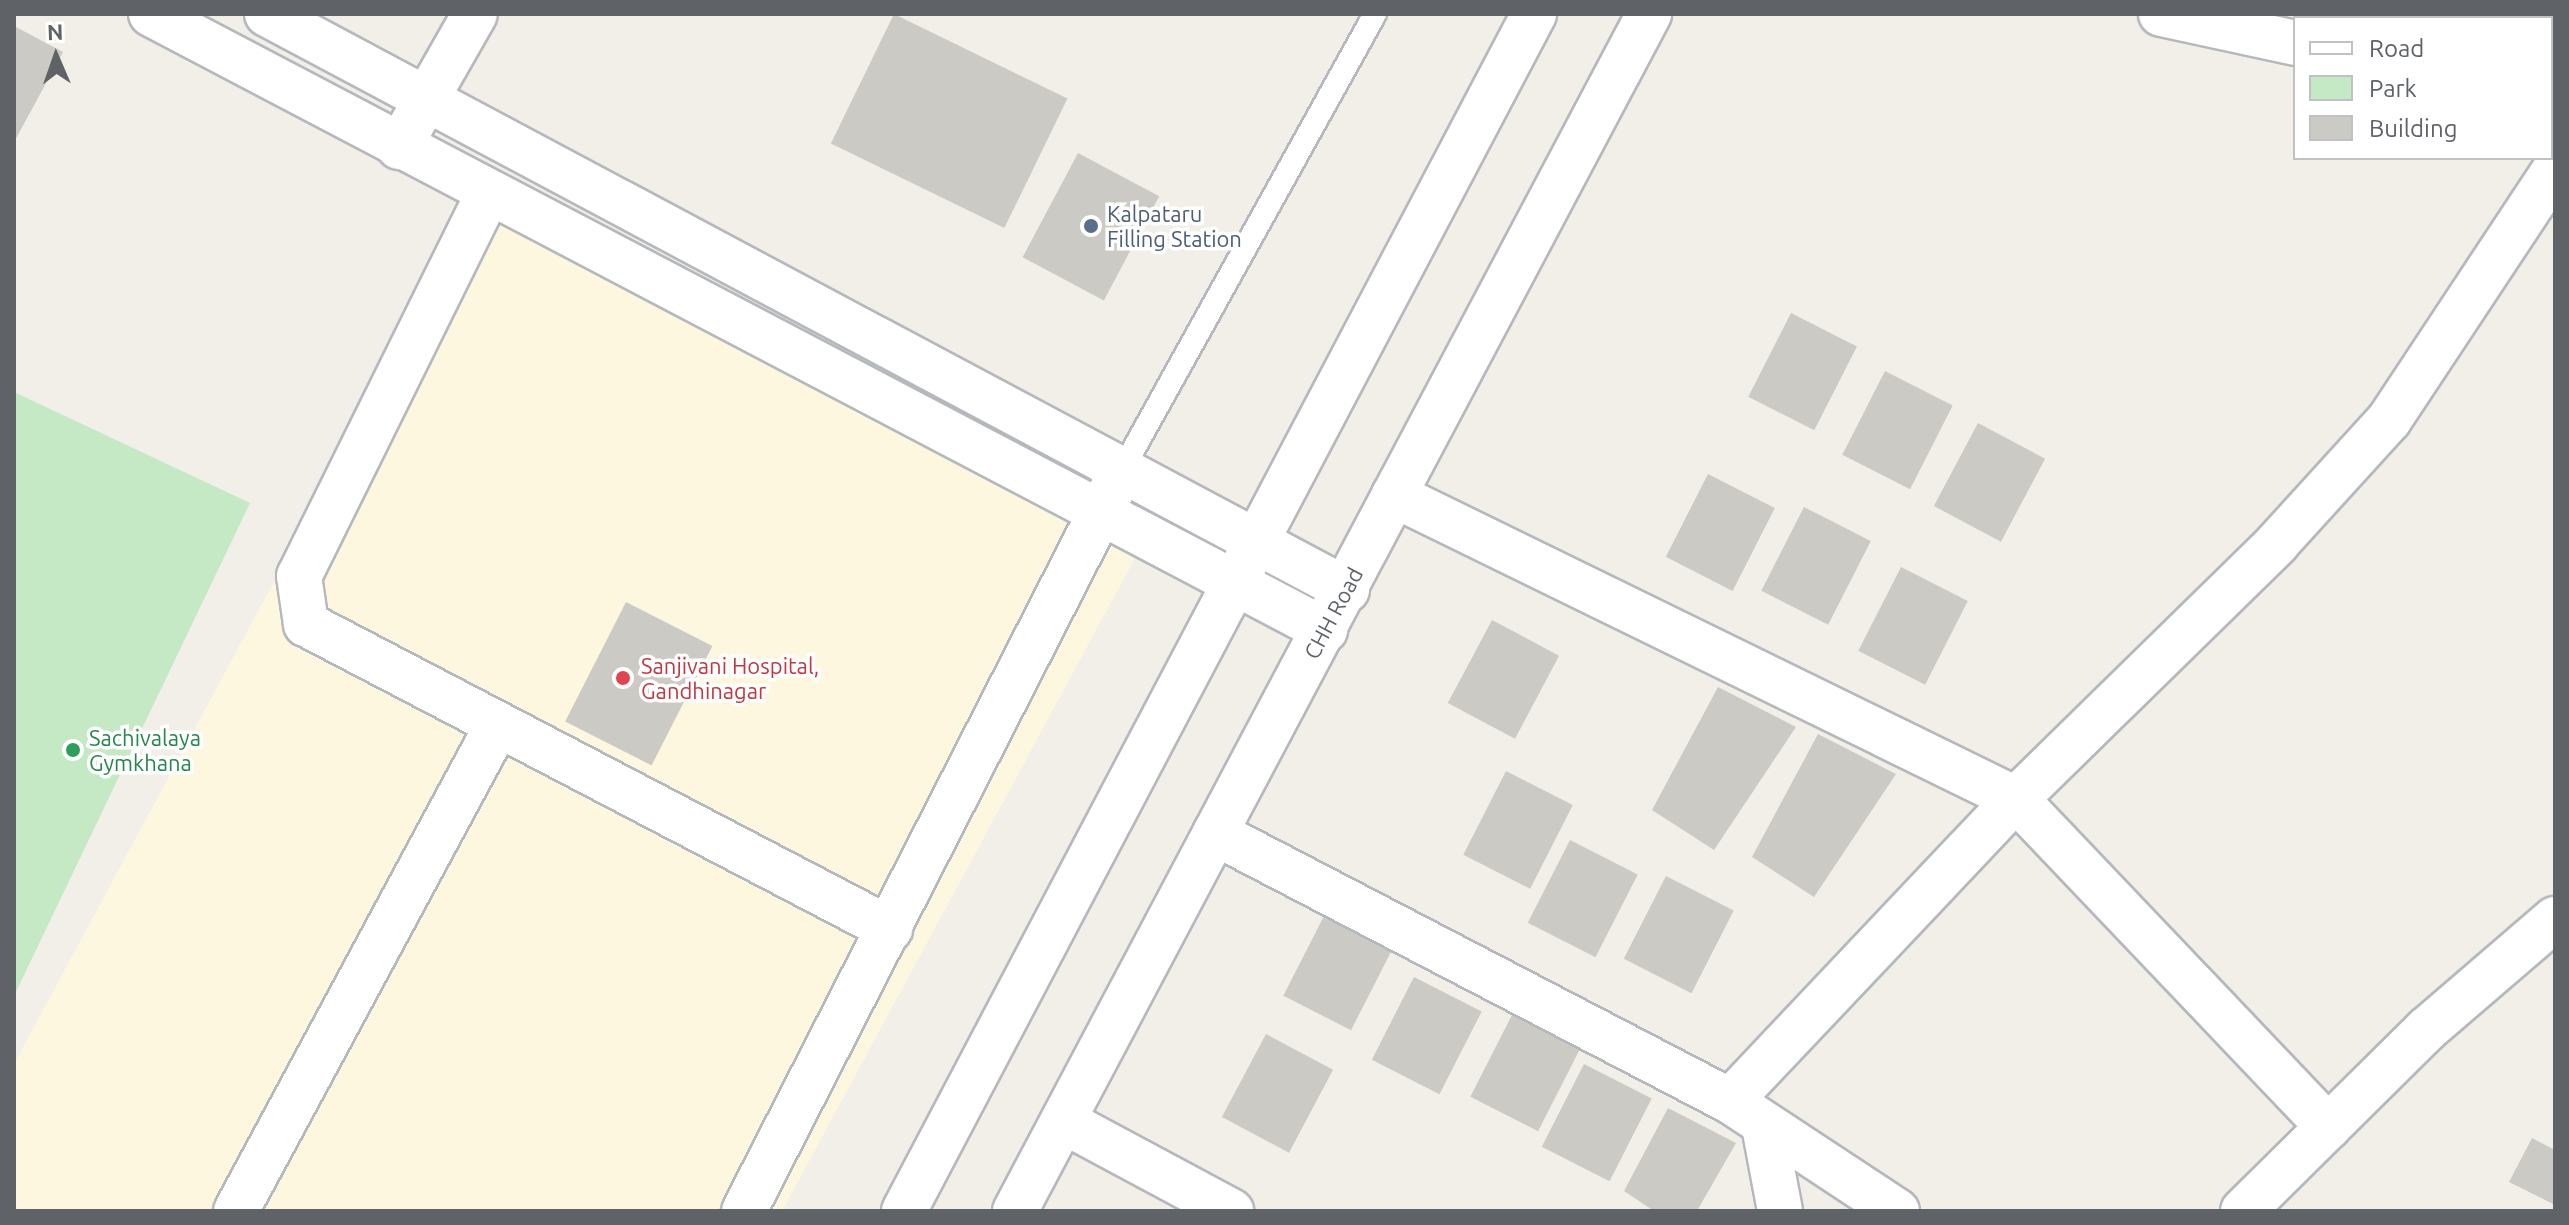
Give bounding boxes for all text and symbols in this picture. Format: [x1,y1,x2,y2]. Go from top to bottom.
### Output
north arrow [16,16,96,96]
legend [2293,16,2553,160]
text: N [46,19,64,44]
text: Road [2369,35,2424,62]
text: Park [2369,75,2417,102]
text: Building [2369,115,2457,142]
place label: Kalpataru Filling Station [1107,200,1242,252]
marker: Kalpataru Filling Station [1082,217,1100,235]
street label: CHH Road [1298,563,1368,663]
place label: Sanjivani Hospital, Gandhinagar [641,652,819,704]
marker: Sanjivani Hospital, Gandhinagar [612,667,634,689]
place label: Sachivalaya Gymkhana [89,724,201,776]
marker: Sachivalaya Gymkhana [64,741,82,759]

